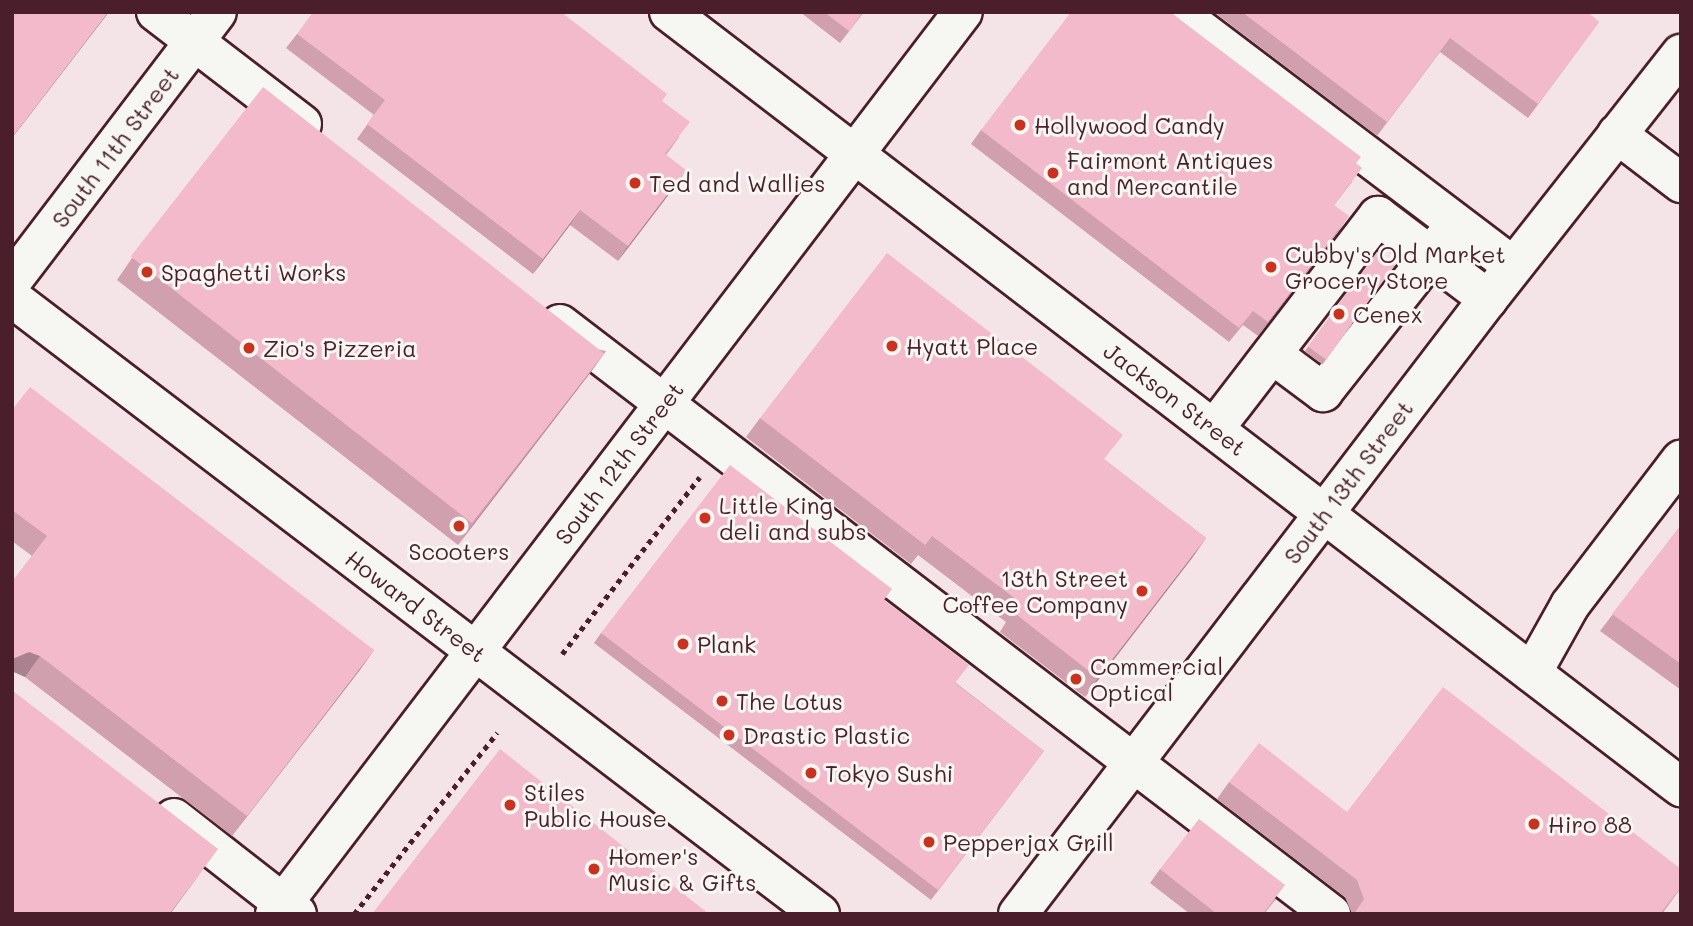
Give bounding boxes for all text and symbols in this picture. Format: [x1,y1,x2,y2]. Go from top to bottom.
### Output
street label: South 11th Street [46,61,184,233]
place label: Hollywood Candy [1034,111,1225,139]
marker: Hollywood Candy [1012,117,1028,133]
place label: Fairmont Antiques and Mercantile [1067,146,1274,200]
marker: Fairmont Antiques and Mercantile [1045,165,1061,181]
place label: Ted and Wallies [649,169,826,197]
marker: Ted and Wallies [627,175,643,191]
place label: Cubby's Old Market Grocery Store [1285,240,1506,294]
place label: Spaghetti Works [161,258,346,286]
marker: Cubby's Old Market Grocery Store [1263,259,1279,275]
marker: Spaghetti Works [139,264,155,280]
place label: Cenex [1353,300,1422,328]
marker: Cenex [1331,306,1347,322]
place label: Hyatt Place [906,332,1038,360]
place label: Zio's Pizzeria [263,334,417,362]
street label: Jackson Street [1098,337,1252,461]
marker: Hyatt Place [884,338,900,354]
marker: Zio's Pizzeria [241,340,257,356]
street label: South 12th Street [549,376,689,550]
street label: South 13th Street [1278,395,1418,569]
place label: Little King deli and subs [719,491,867,545]
marker: Little King deli and subs [697,510,713,526]
marker: Scooters [451,518,467,534]
place label: Scooters [409,537,509,565]
street label: Howard Street [340,544,492,668]
place label: 13th Street Coffee Company [943,564,1128,618]
marker: 13th Street Coffee Company [1134,583,1150,599]
place label: Plank [697,630,756,658]
marker: Plank [675,636,691,652]
place label: Commercial Optical [1090,652,1223,706]
marker: Commercial Optical [1068,671,1084,687]
place label: The Lotus [736,687,843,715]
marker: The Lotus [714,693,730,709]
place label: Drastic Plastic [743,721,910,749]
marker: Drastic Plastic [721,727,737,743]
place label: Tokyo Sushi [825,759,953,787]
marker: Tokyo Sushi [803,765,819,781]
place label: Stiles Public House [524,778,667,832]
marker: Stiles Public House [502,797,518,813]
place label: Hiro 88 [1548,810,1632,838]
marker: Hiro 88 [1526,816,1542,832]
place label: Pepperjax Grill [943,828,1114,856]
marker: Pepperjax Grill [921,834,937,850]
place label: Homer's Music & Gifts [608,842,756,896]
marker: Homer's Music & Gifts [586,861,602,877]

